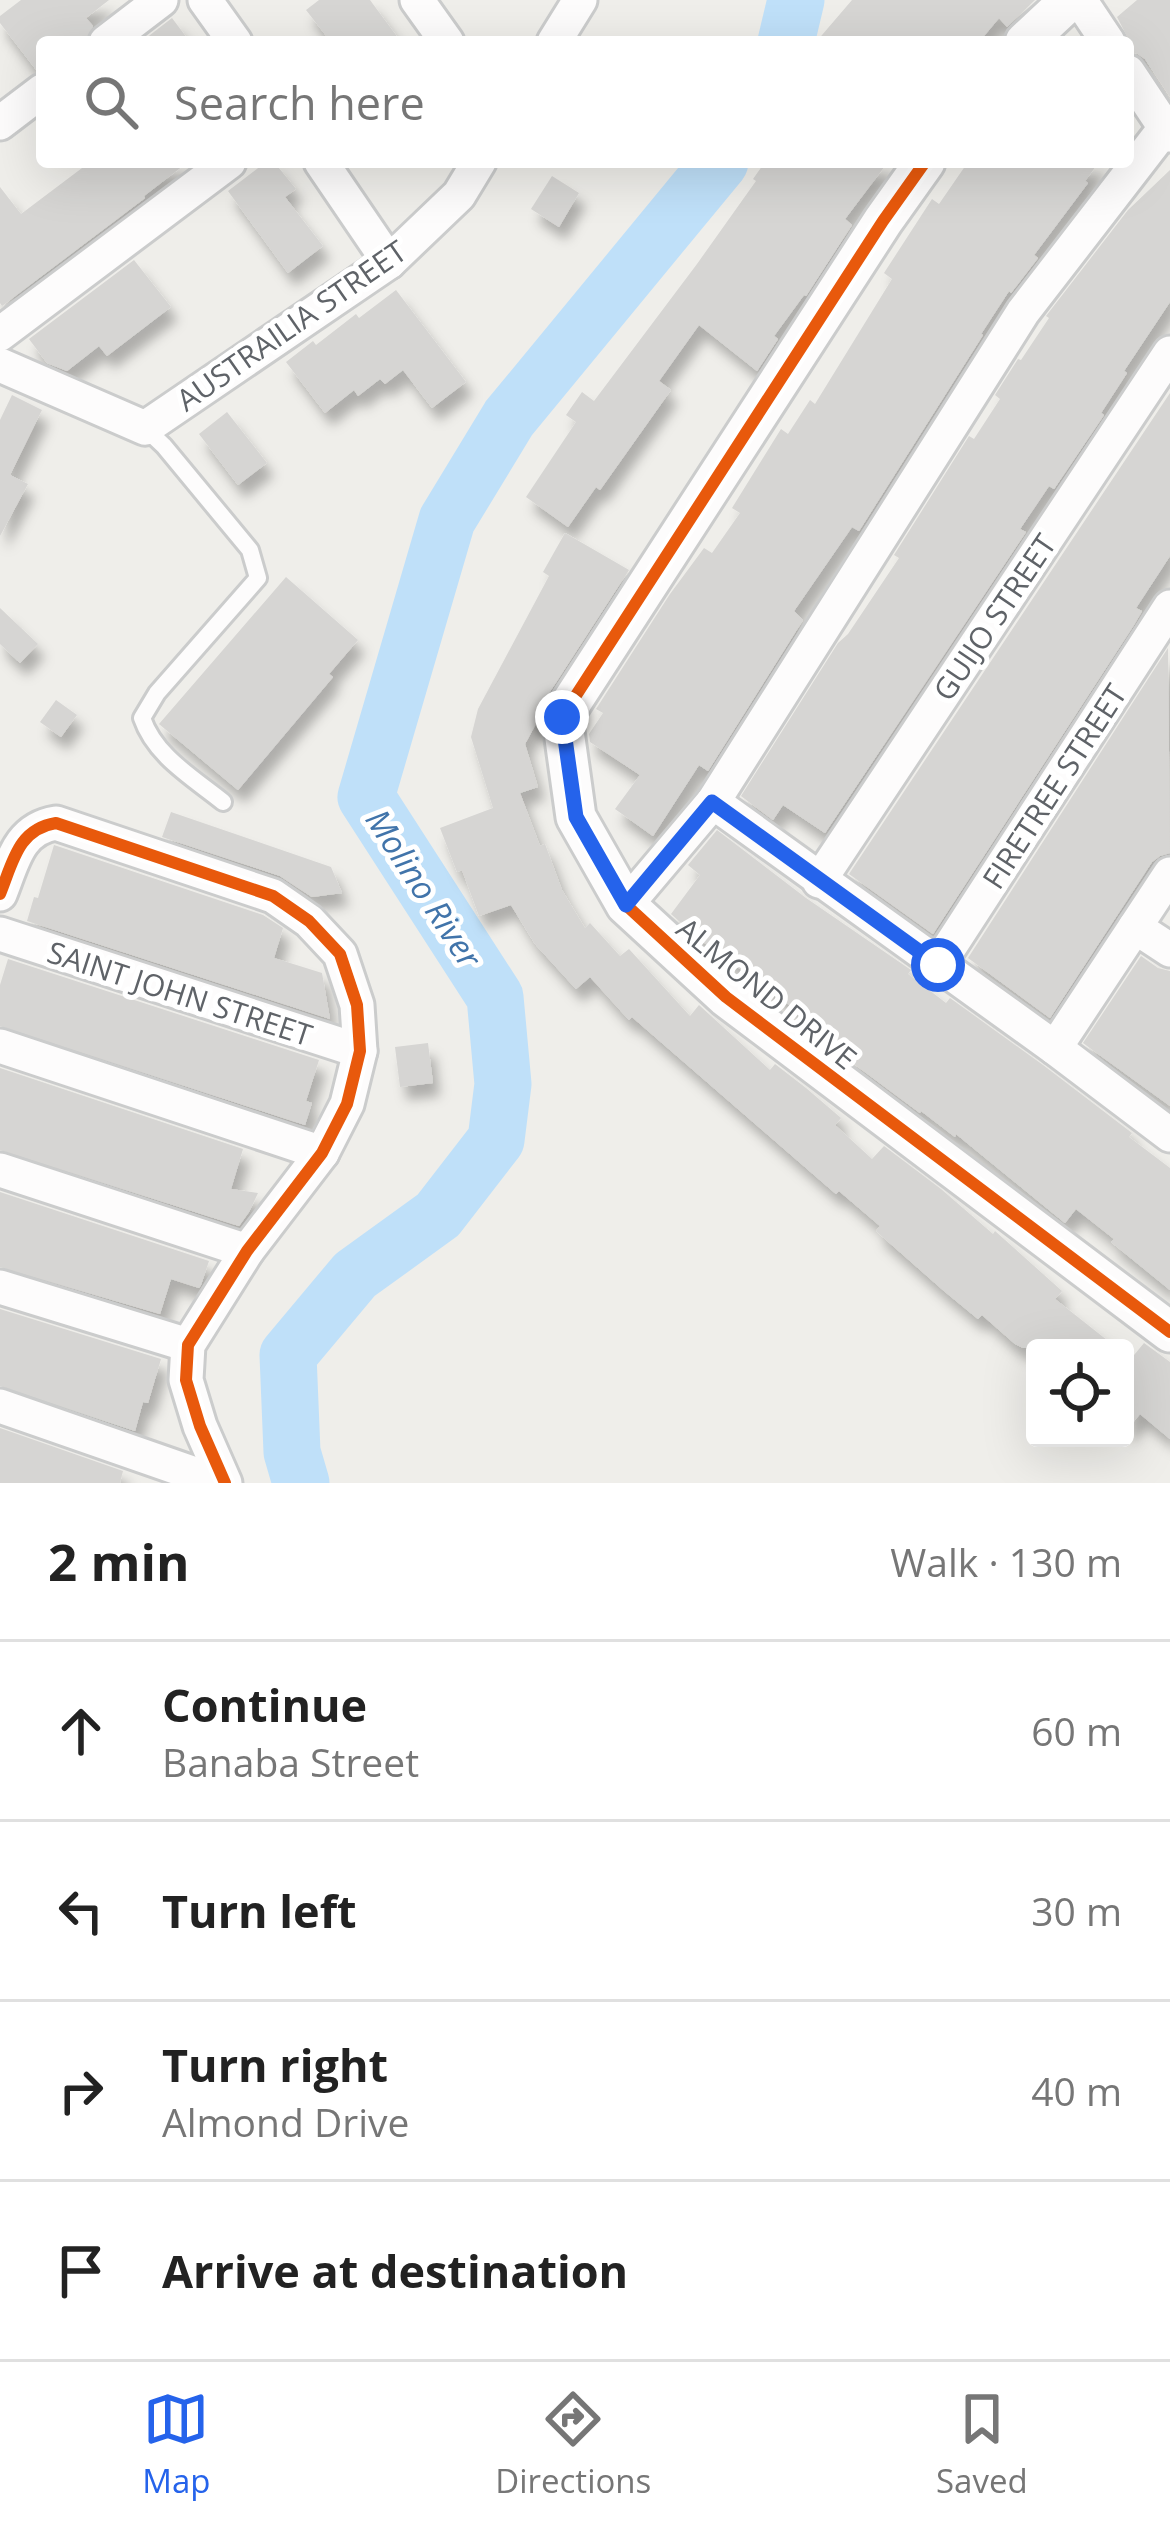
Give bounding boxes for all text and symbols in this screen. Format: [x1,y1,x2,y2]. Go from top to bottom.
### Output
search box [36,36,1134,168]
icon: search [78,69,144,135]
text: Search here [174,72,425,133]
street label: AUSTRAILIA STREET [168,230,414,420]
street label: GUIJO STREET [923,525,1065,708]
street label: FIRETREE STREET [972,675,1136,896]
route end [535,690,589,744]
water label: Molino River [356,800,493,978]
street label: ALMOND DRIVE [668,908,866,1078]
street label: SAINT JOHN STREET [42,931,318,1055]
route start [911,938,965,992]
map controls [1026,1339,1134,1447]
button: locate [1026,1339,1134,1447]
text: 2 min [48,1526,190,1596]
text: Walk · 130 m [890,1535,1122,1588]
text: Continue [162,1674,367,1735]
icon: ahead [48,1698,114,1764]
text: 60 m [1031,1704,1122,1757]
text: Banaba Street [162,1735,419,1788]
icon: left [48,1878,114,1944]
text: Turn left [162,1880,357,1941]
text: 30 m [1031,1884,1122,1937]
text: Turn right [162,2034,388,2095]
icon: right [48,2058,114,2124]
text: 40 m [1031,2064,1122,2117]
text: Almond Drive [162,2095,409,2148]
icon: arrive [48,2238,114,2304]
text: Arrive at destination [162,2240,628,2301]
tab: Map [142,2386,211,2503]
tab: Directions [495,2386,651,2503]
tab: Saved [936,2386,1028,2503]

